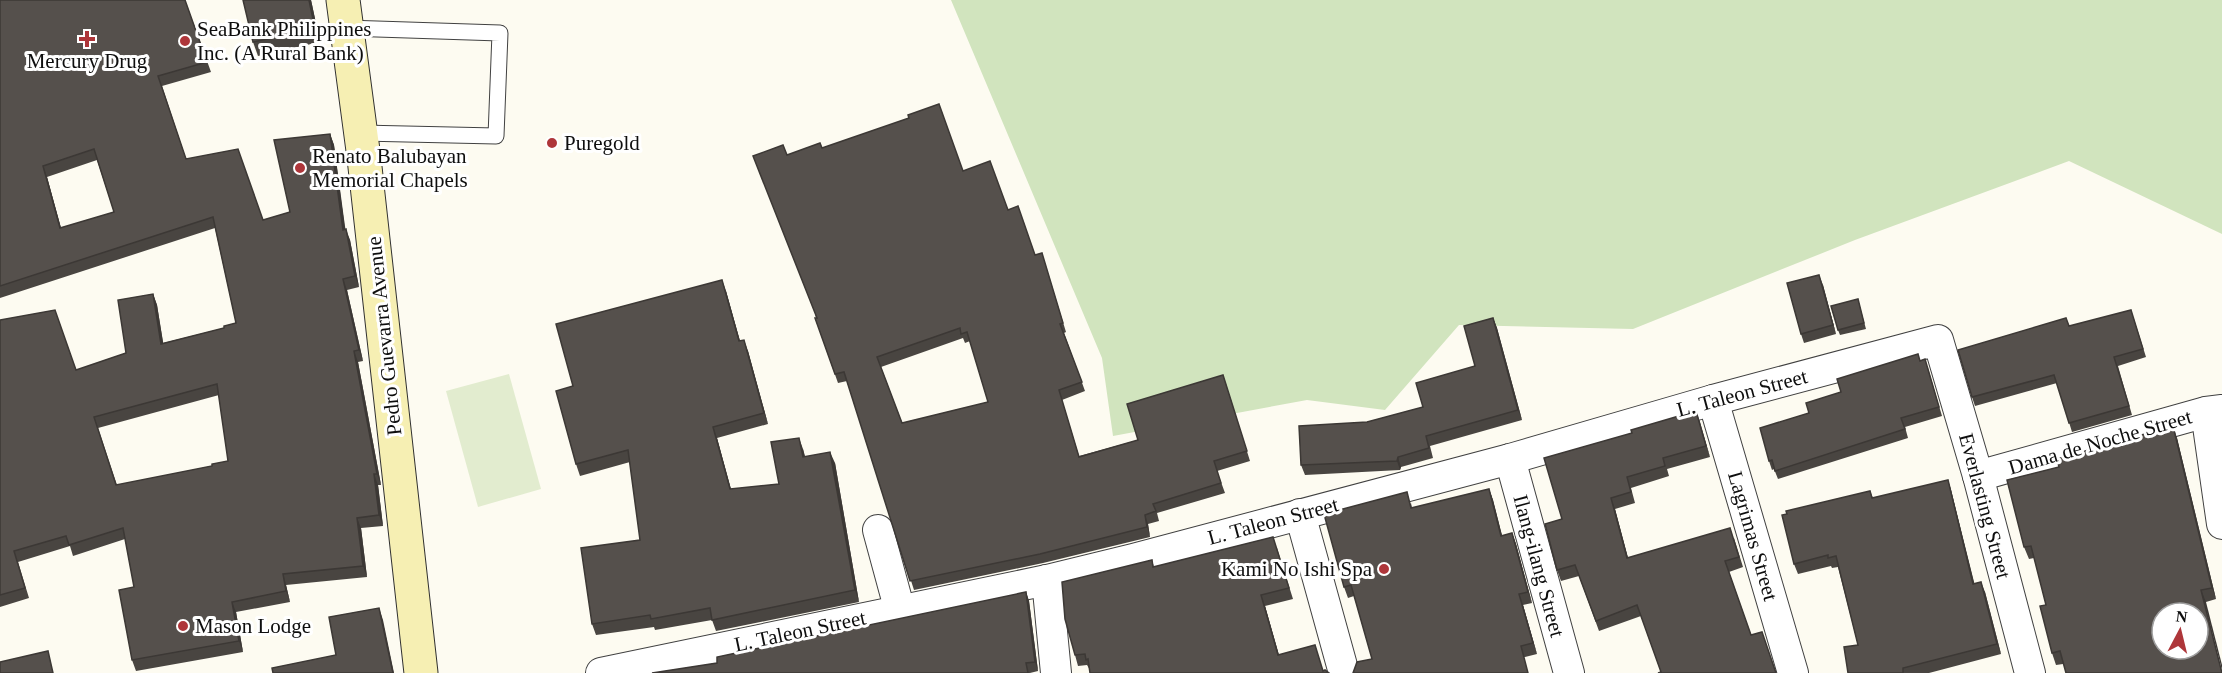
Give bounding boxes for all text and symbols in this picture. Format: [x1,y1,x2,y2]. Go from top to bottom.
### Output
place label: SeaBank Philippines Inc. (A Rural Bank) [197,17,371,65]
marker: Mercury Drug [80,32,94,46]
marker: SeaBank Philippines Inc. (A Rural Bank) [178,34,192,48]
place label: Mercury Drug [27,49,148,73]
place label: Puregold [564,131,640,155]
marker: Puregold [545,136,559,150]
place label: Renato Balubayan Memorial Chapels [312,144,468,192]
marker: Renato Balubayan Memorial Chapels [293,161,307,175]
street label: Pedro Guevarra Avenue [362,235,406,437]
street label: L. Taleon Street [1674,364,1810,422]
street label: Dama de Noche Street [2006,404,2195,480]
street label: Everlasting Street [1954,431,2016,582]
street label: Lagrimas Street [1723,469,1783,604]
street label: L. Taleon Street [1205,492,1341,550]
street label: Ilang-ilang Street [1508,492,1570,640]
place label: Kami No Ishi Spa [1221,557,1373,581]
marker: Kami No Ishi Spa [1377,562,1391,576]
north arrow [2150,601,2210,661]
street label: L. Taleon Street [732,605,868,657]
text: N [2175,607,2189,626]
place label: Mason Lodge [195,614,311,638]
marker: Mason Lodge [176,619,190,633]

